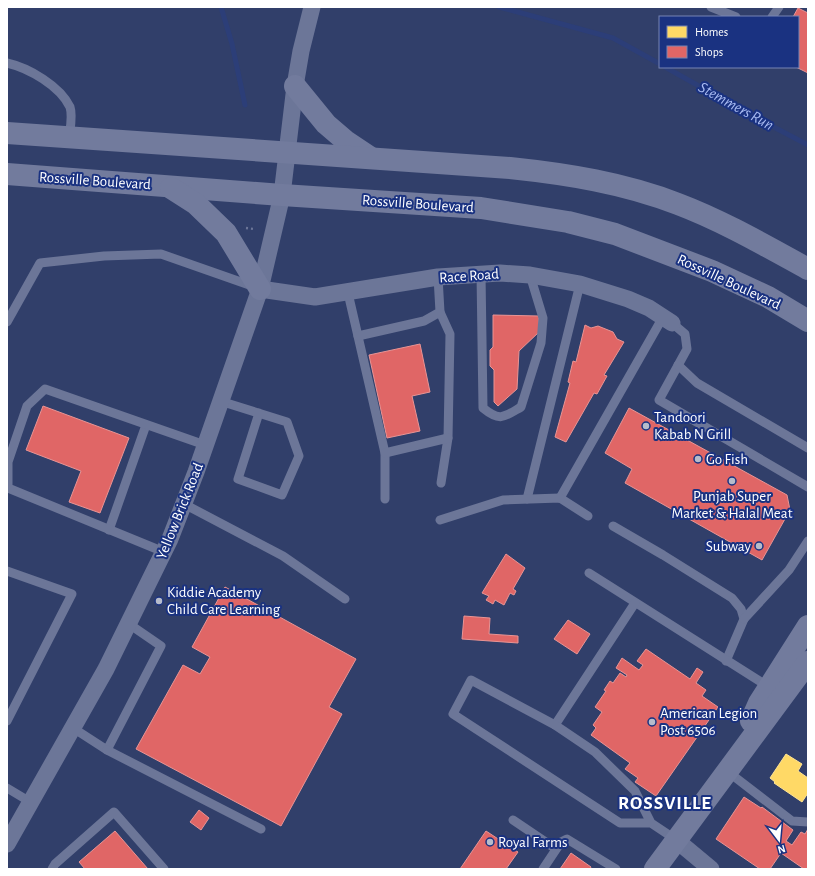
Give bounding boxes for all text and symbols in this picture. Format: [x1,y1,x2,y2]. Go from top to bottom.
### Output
legend [659,16,799,68]
text: Homes [695,26,728,38]
text: Shops [695,46,723,58]
water label: Stemmers Run [696,79,776,133]
street label: Rossville Boulevard [39,170,152,192]
street label: Rossville Boulevard [362,193,475,215]
street label: Rossville Boulevard [675,252,783,313]
street label: Race Road [439,266,500,286]
place label: Tandoori Kabab N Grill [654,410,731,442]
marker: Tandoori Kabab N Grill [641,421,651,431]
place label: Go Fish [706,452,748,467]
marker: Go Fish [693,454,703,464]
street label: Yellow Brick Road [154,461,206,561]
marker: Punjab Super Market & Halal Meat [727,476,737,486]
place label: Punjab Super Market & Halal Meat [672,489,793,521]
place label: Subway [706,539,752,554]
marker: Subway [754,541,764,551]
place label: Kiddie Academy Child Care Learning [167,585,281,617]
marker: Kiddie Academy Child Care Learning [154,596,164,606]
place label: American Legion Post 6506 [660,706,757,738]
marker: American Legion Post 6506 [647,717,657,727]
district label: ROSSVILLE [618,794,712,813]
north arrow [759,820,799,860]
place label: Royal Farms [498,835,567,850]
marker: Royal Farms [485,837,495,847]
text: N [776,843,787,855]

